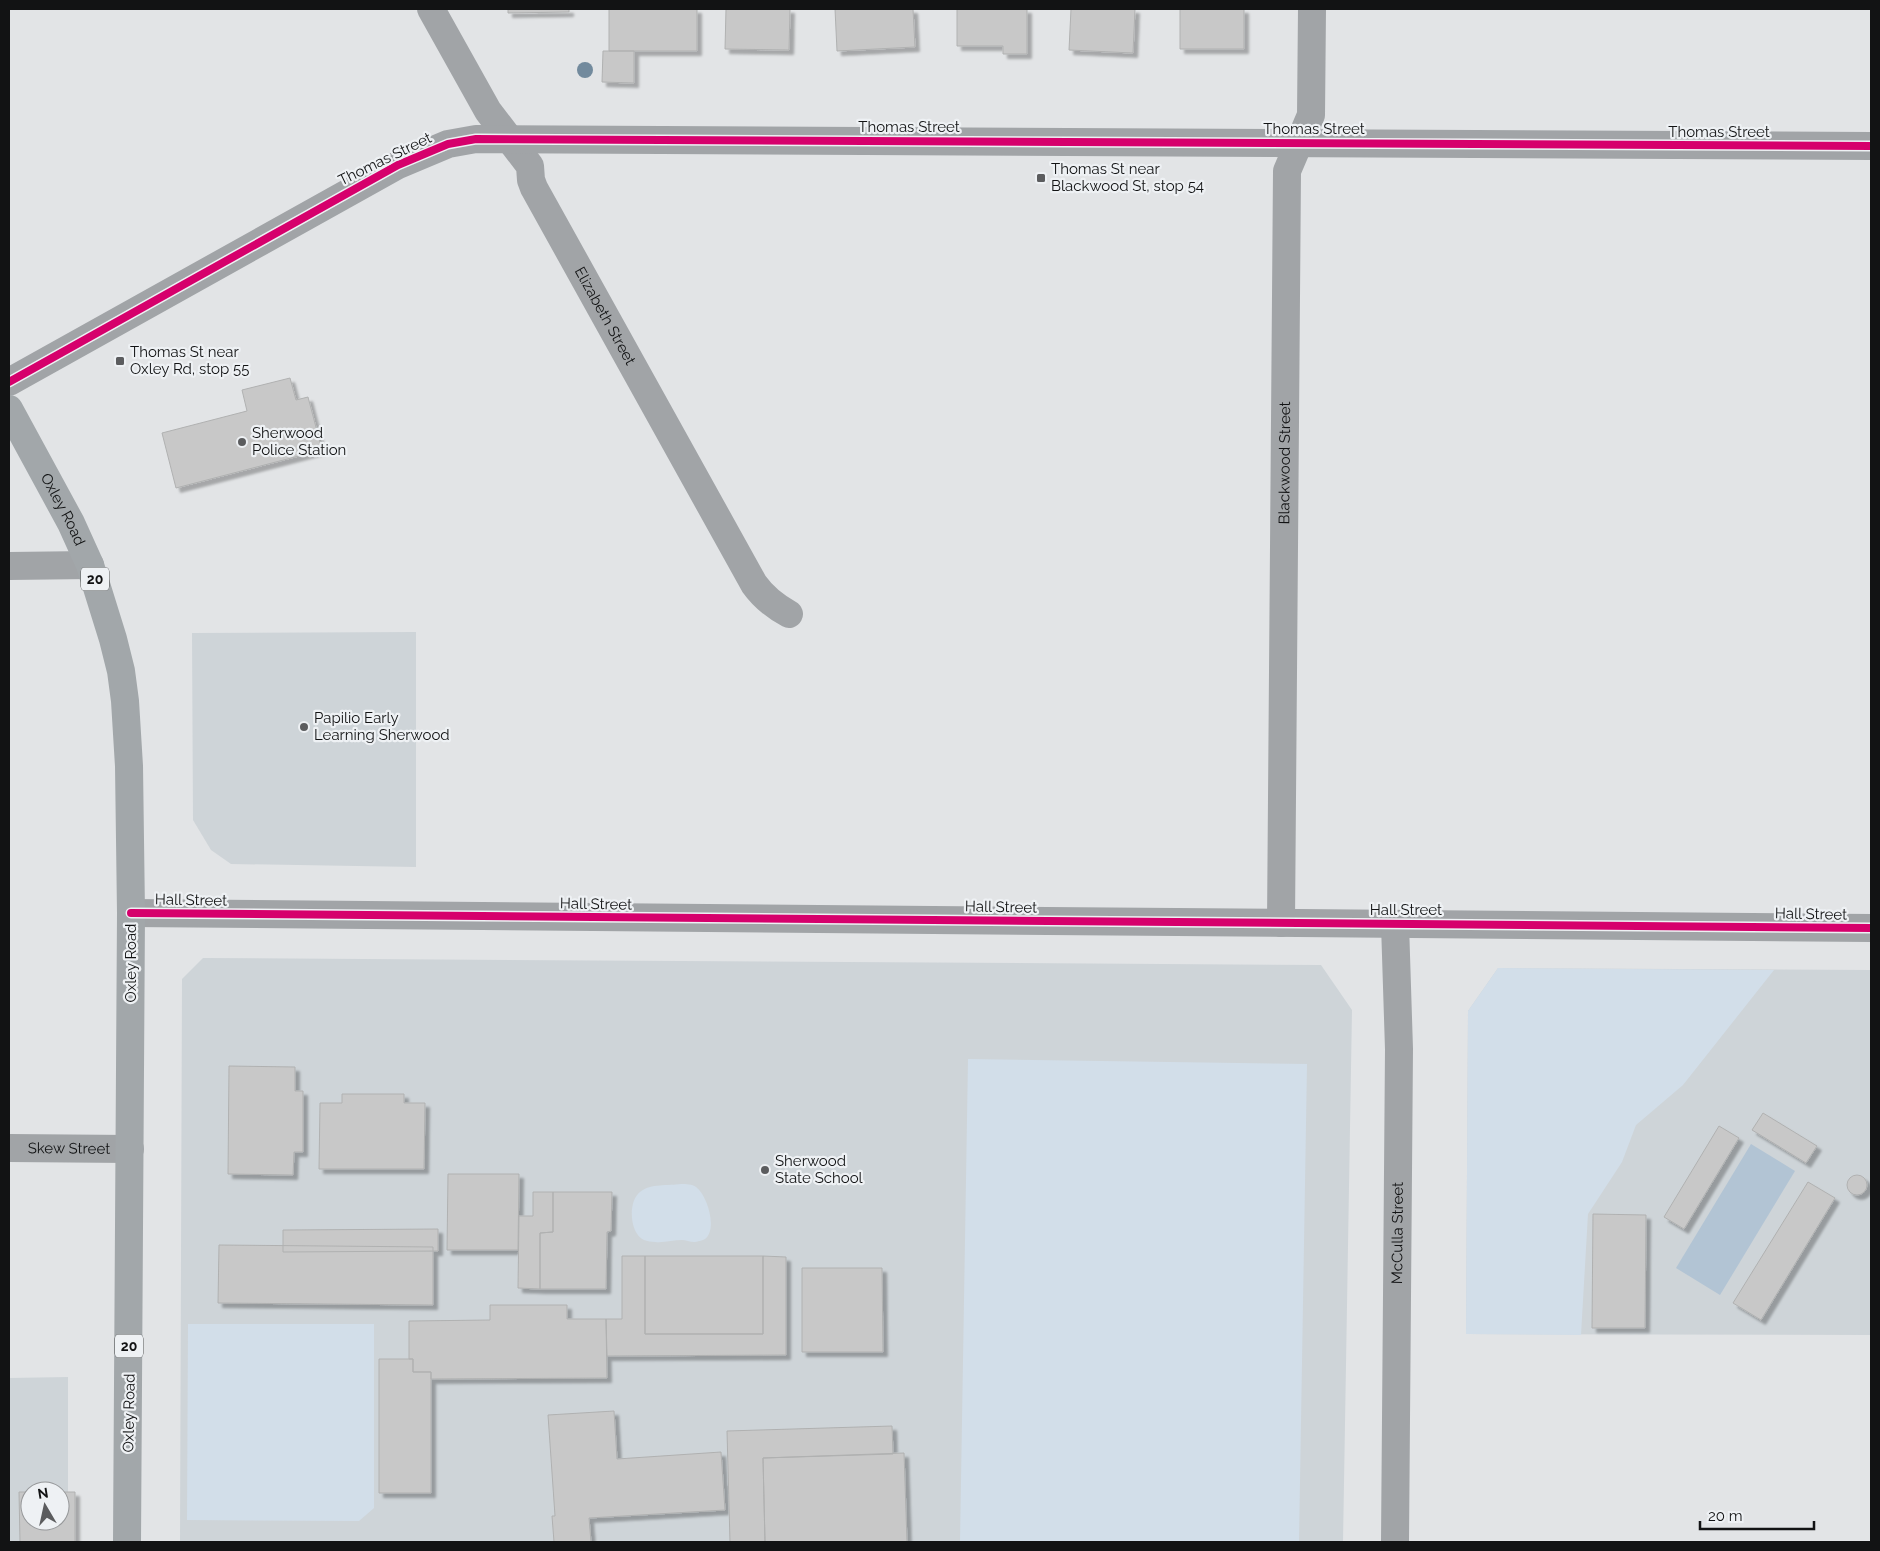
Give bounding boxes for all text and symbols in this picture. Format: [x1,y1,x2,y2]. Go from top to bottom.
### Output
street label: Thomas Street [858,118,960,136]
street label: Thomas Street [1263,120,1365,138]
street label: Thomas Street [1668,123,1770,141]
street label: Thomas Street [335,129,435,189]
place label: Thomas St near Blackwood St, stop 54 [1051,160,1204,195]
marker: Thomas St near Blackwood St, stop 54 [1035,172,1047,184]
street label: Elizabeth Street [571,264,640,368]
place label: Thomas St near Oxley Rd, stop 55 [130,343,249,378]
marker: Thomas St near Oxley Rd, stop 55 [114,355,126,367]
street label: Blackwood Street [1275,401,1294,525]
place label: Sherwood Police Station [252,424,346,459]
marker: Sherwood Police Station [236,436,248,448]
street label: Oxley Road [37,470,89,548]
road number: 20 [81,568,109,590]
place label: Papilio Early Learning Sherwood [314,709,450,744]
marker: Papilio Early Learning Sherwood [298,721,310,733]
street label: Hall Street [155,890,227,910]
street label: Hall Street [560,894,632,914]
street label: Hall Street [965,897,1037,917]
street label: Hall Street [1370,901,1442,919]
street label: Hall Street [1775,904,1847,924]
street label: Oxley Road [122,924,140,1002]
street label: Skew Street [28,1139,110,1158]
place label: Sherwood State School [775,1152,864,1187]
marker: Sherwood State School [759,1164,771,1176]
street label: McCulla Street [1388,1182,1407,1284]
road number: 20 [115,1334,143,1358]
street label: Oxley Road [119,1373,139,1453]
north arrow [20,1481,70,1531]
text: N [36,1484,49,1502]
scale bar [1700,1498,1814,1530]
text: 20 m [1708,1507,1743,1525]

